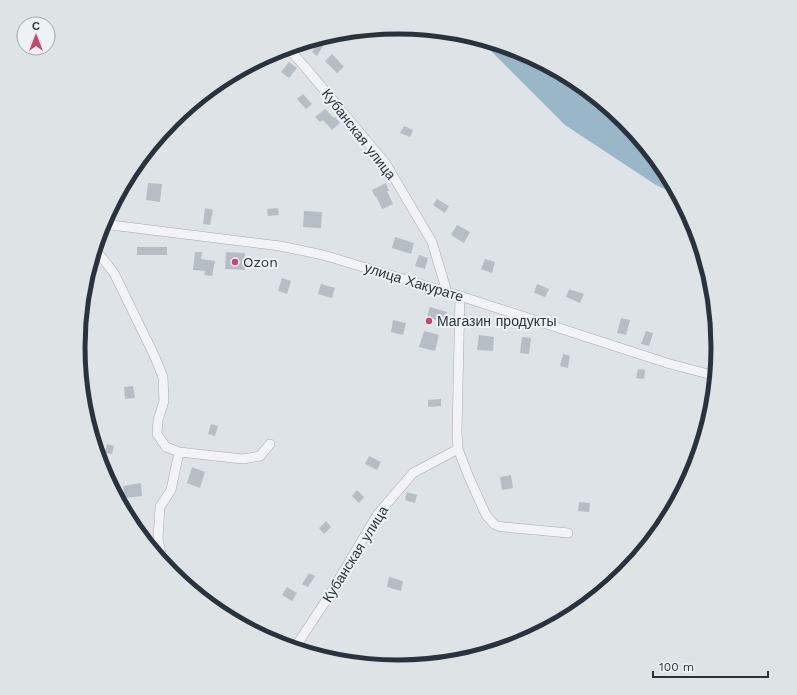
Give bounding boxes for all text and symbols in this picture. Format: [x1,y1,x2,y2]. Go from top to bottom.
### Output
north arrow [16,16,56,56]
text: С [32,20,40,33]
street label: Кубанская улица [319,86,399,183]
place label: Ozon [243,254,278,270]
marker: Ozon [230,257,240,267]
street label: улица Хакурате [362,259,466,305]
place label: Магазин продукты [437,313,557,329]
marker: Магазин продукты [424,316,434,326]
street label: Кубанская улица [319,503,391,605]
scale bar [653,653,768,679]
text: 100 m [659,660,694,674]

